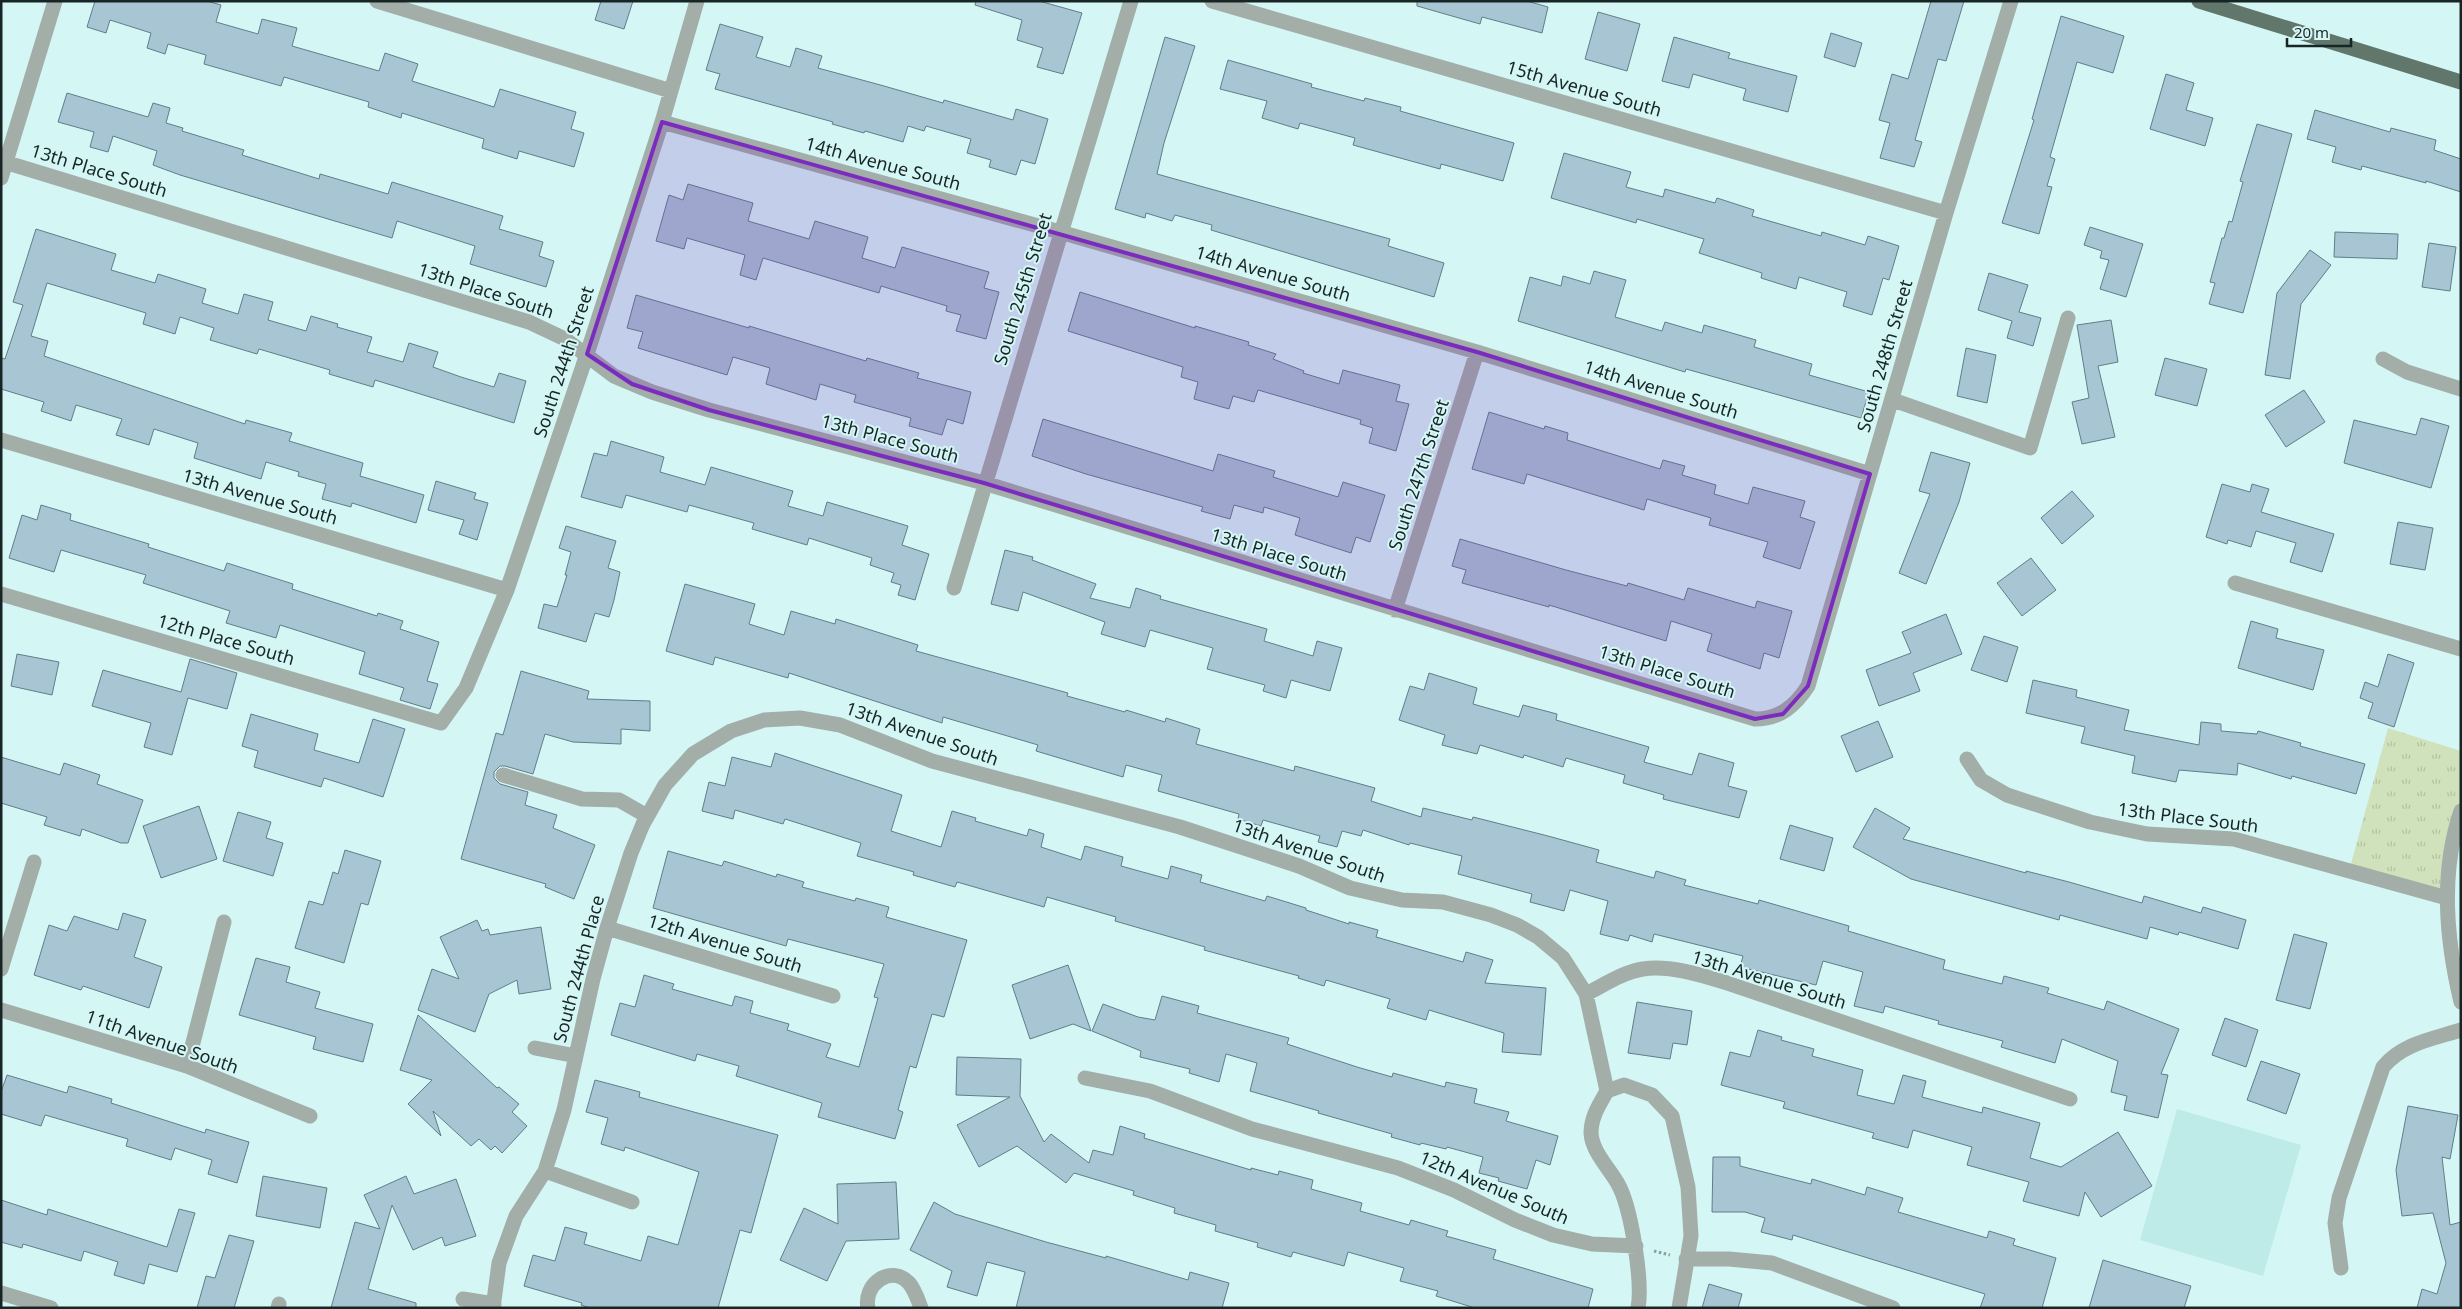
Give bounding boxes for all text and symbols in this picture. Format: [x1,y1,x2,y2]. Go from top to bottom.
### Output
scale bar [2287,15,2351,47]
text: 20 m [2294,22,2329,42]
street label: 15th Avenue South [1504,54,1665,122]
street label: 14th Avenue South [803,131,964,195]
street label: 13th Place South [28,138,170,202]
street label: South 245th Street [988,209,1057,368]
street label: 14th Avenue South [1193,239,1354,307]
street label: 13th Place South [415,257,557,323]
street label: South 248th Street [1851,276,1917,435]
street label: South 244th Street [527,283,599,440]
street label: 14th Avenue South [1581,354,1741,424]
street label: South 247th Street [1382,396,1454,553]
street label: 13th Place South [819,408,962,468]
street label: 13th Avenue South [180,462,341,530]
street label: 13th Place South [1208,522,1350,586]
street label: 12th Place South [155,608,298,670]
street label: 13th Place South [1596,639,1738,703]
street label: 13th Avenue South [843,696,1002,770]
street label: 13th Place South [2116,796,2260,838]
street label: 13th Avenue South [1230,813,1389,887]
street label: South 244th Place [547,892,609,1045]
street label: 12th Avenue South [645,908,805,978]
street label: 13th Avenue South [1689,944,1849,1014]
street label: 11th Avenue South [83,1004,242,1078]
street label: 12th Avenue South [1416,1145,1573,1229]

